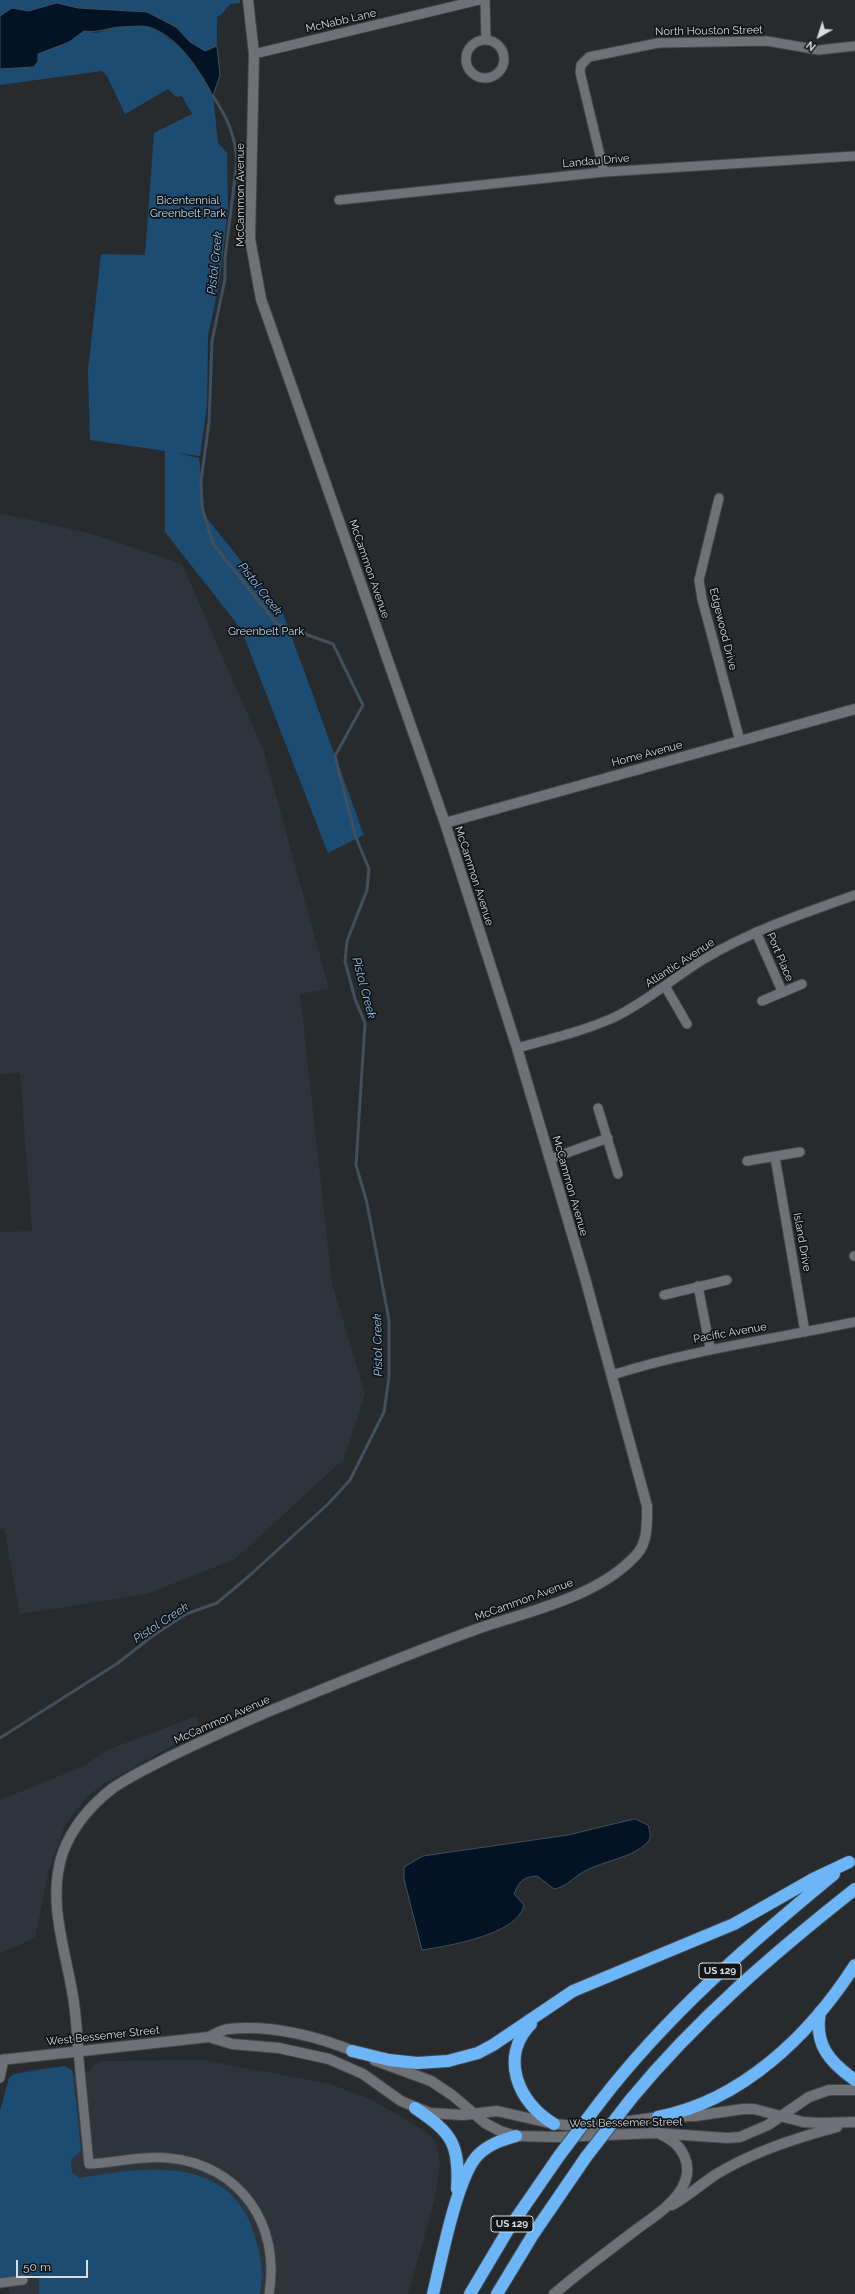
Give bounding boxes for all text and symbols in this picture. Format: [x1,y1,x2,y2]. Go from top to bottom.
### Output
street label: McNabb Lane [305,7,377,35]
north arrow [799,16,839,56]
street label: North Houston Street [655,23,763,39]
text: N [804,38,818,53]
street label: McCammon Avenue [234,143,248,247]
street label: Landau Drive [562,151,630,171]
park label: Bicentennial Greenbelt Park [150,194,226,220]
water label: Pistol Creek [205,231,225,295]
street label: McCammon Avenue [346,518,392,620]
water label: Pistol Creek [235,560,285,618]
street label: Edgewood Drive [706,587,740,671]
park label: Greenbelt Park [228,625,304,639]
street label: Home Avenue [610,738,684,770]
street label: McCammon Avenue [452,825,496,927]
street label: Port Place [764,931,796,983]
street label: Atlantic Avenue [643,936,717,990]
water label: Pistol Creek [349,956,379,1020]
street label: McCammon Avenue [549,1134,591,1238]
street label: Island Drive [790,1212,814,1272]
water label: Pistol Creek [370,1313,386,1377]
street label: Pacific Avenue [692,1320,768,1346]
street label: McCammon Avenue [473,1576,575,1624]
water label: Pistol Creek [131,1600,191,1646]
street label: McCammon Avenue [172,1693,272,1747]
road number: US 129 [699,1963,741,1979]
street label: West Bessemer Street [46,2023,160,2049]
street label: West Bessemer Street [569,2115,683,2131]
road number: US 129 [491,2216,533,2232]
scale bar [18,2252,90,2278]
text: 50 m [23,2260,51,2274]

